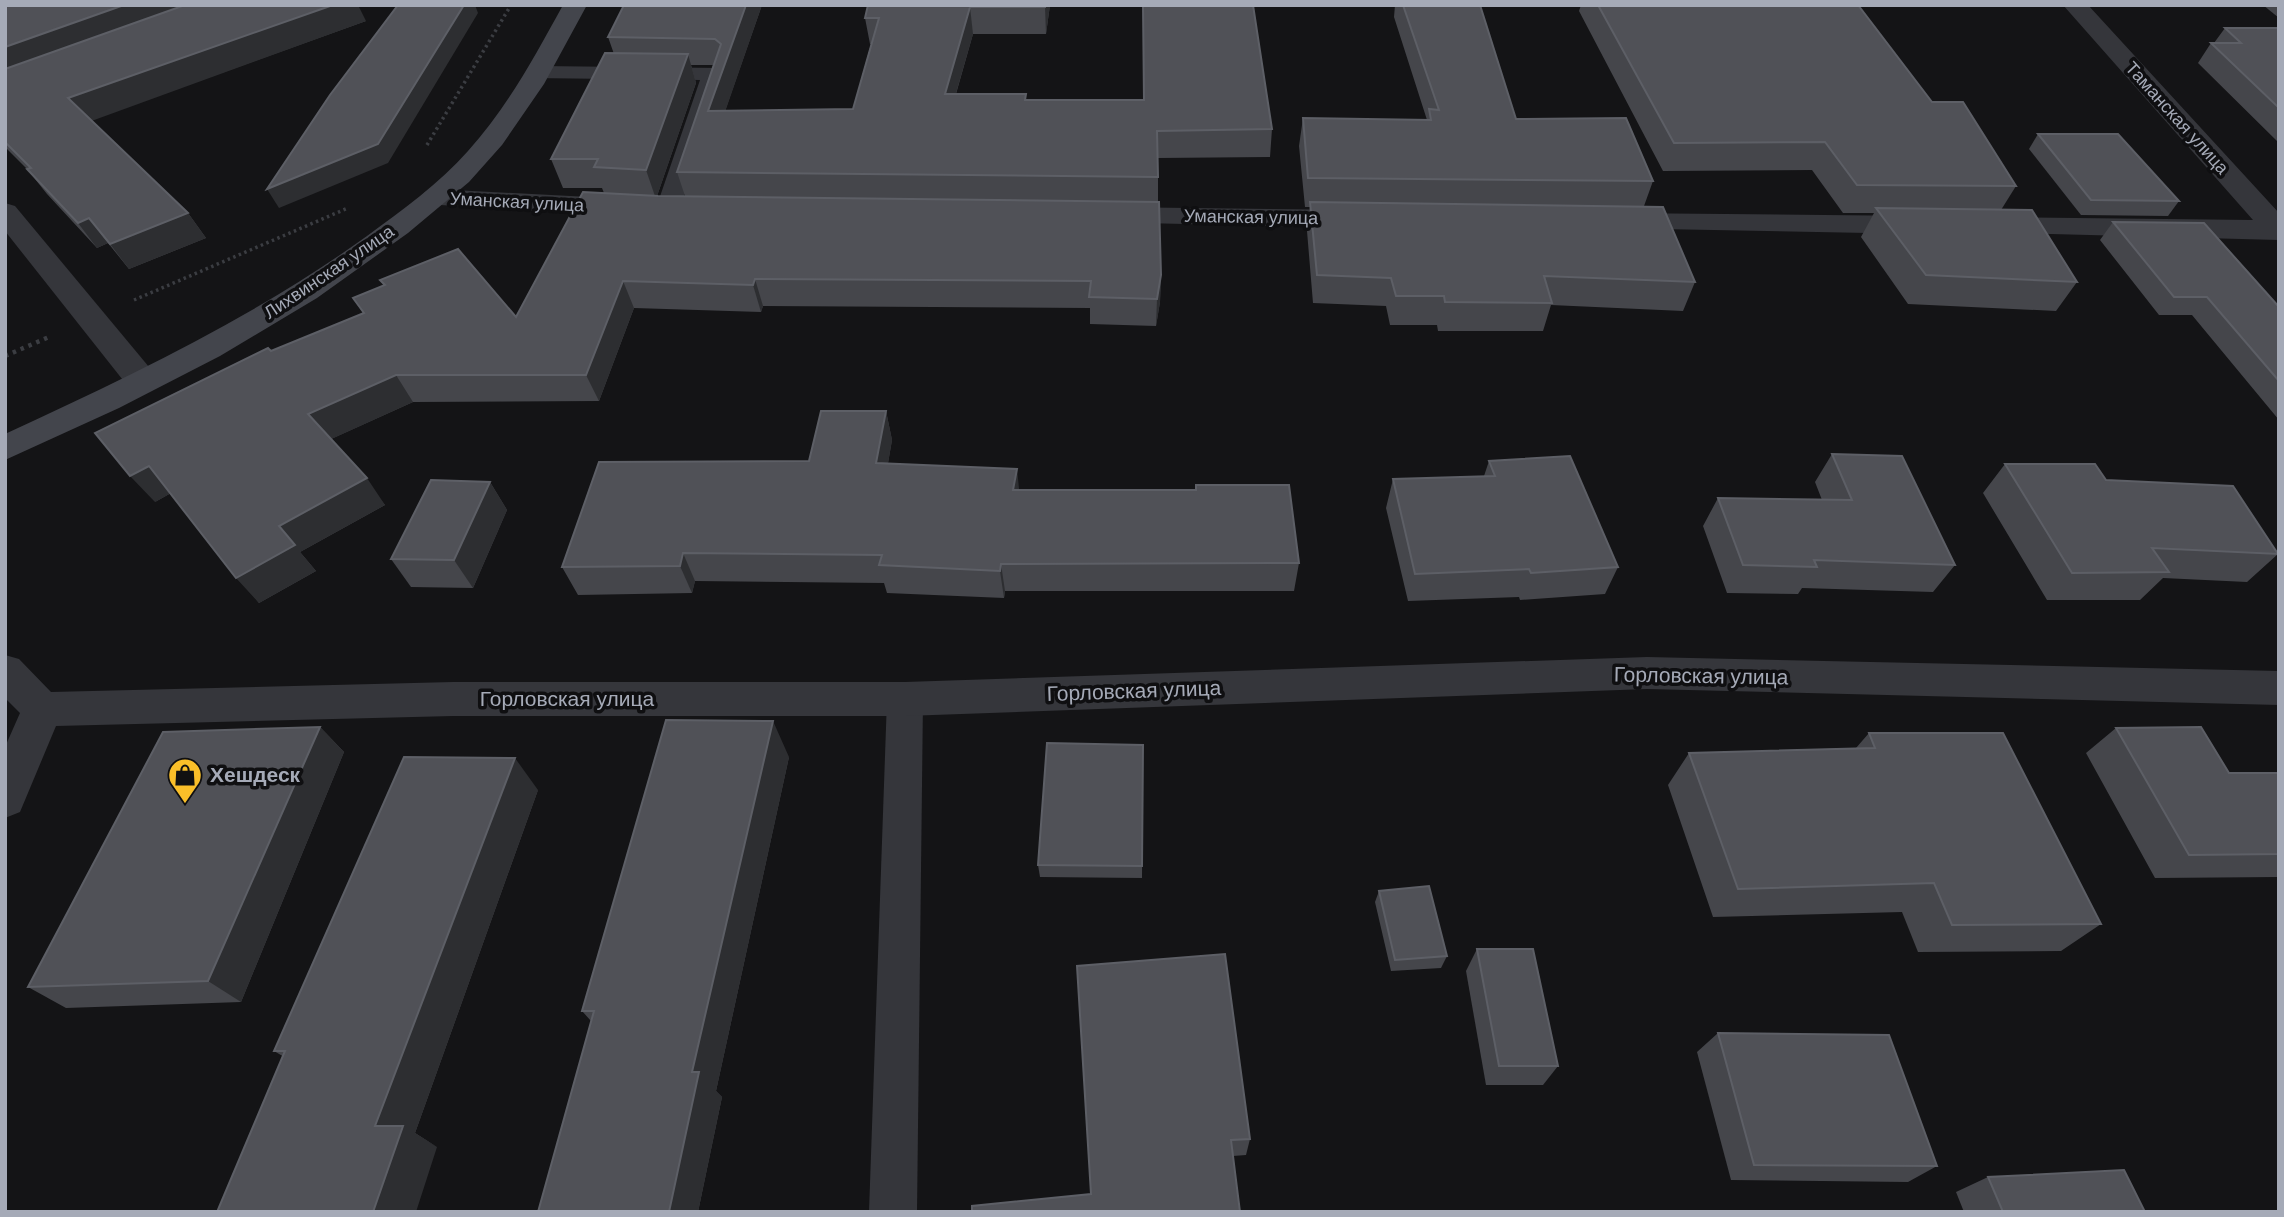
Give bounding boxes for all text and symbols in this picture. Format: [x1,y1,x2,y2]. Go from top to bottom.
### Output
street label: Таманская улица [2121,58,2233,179]
street label: Уманская улица [449,188,586,216]
street label: Уманская улица [1184,206,1319,228]
street label: Лихвинская улица [260,221,398,323]
street label: Горловская улица [1614,662,1789,689]
street label: Горловская улица [1046,676,1222,705]
street label: Горловская улица [480,687,655,710]
shop icon: Хешдеск [166,756,204,805]
place label: Хешдеск [210,763,301,786]

